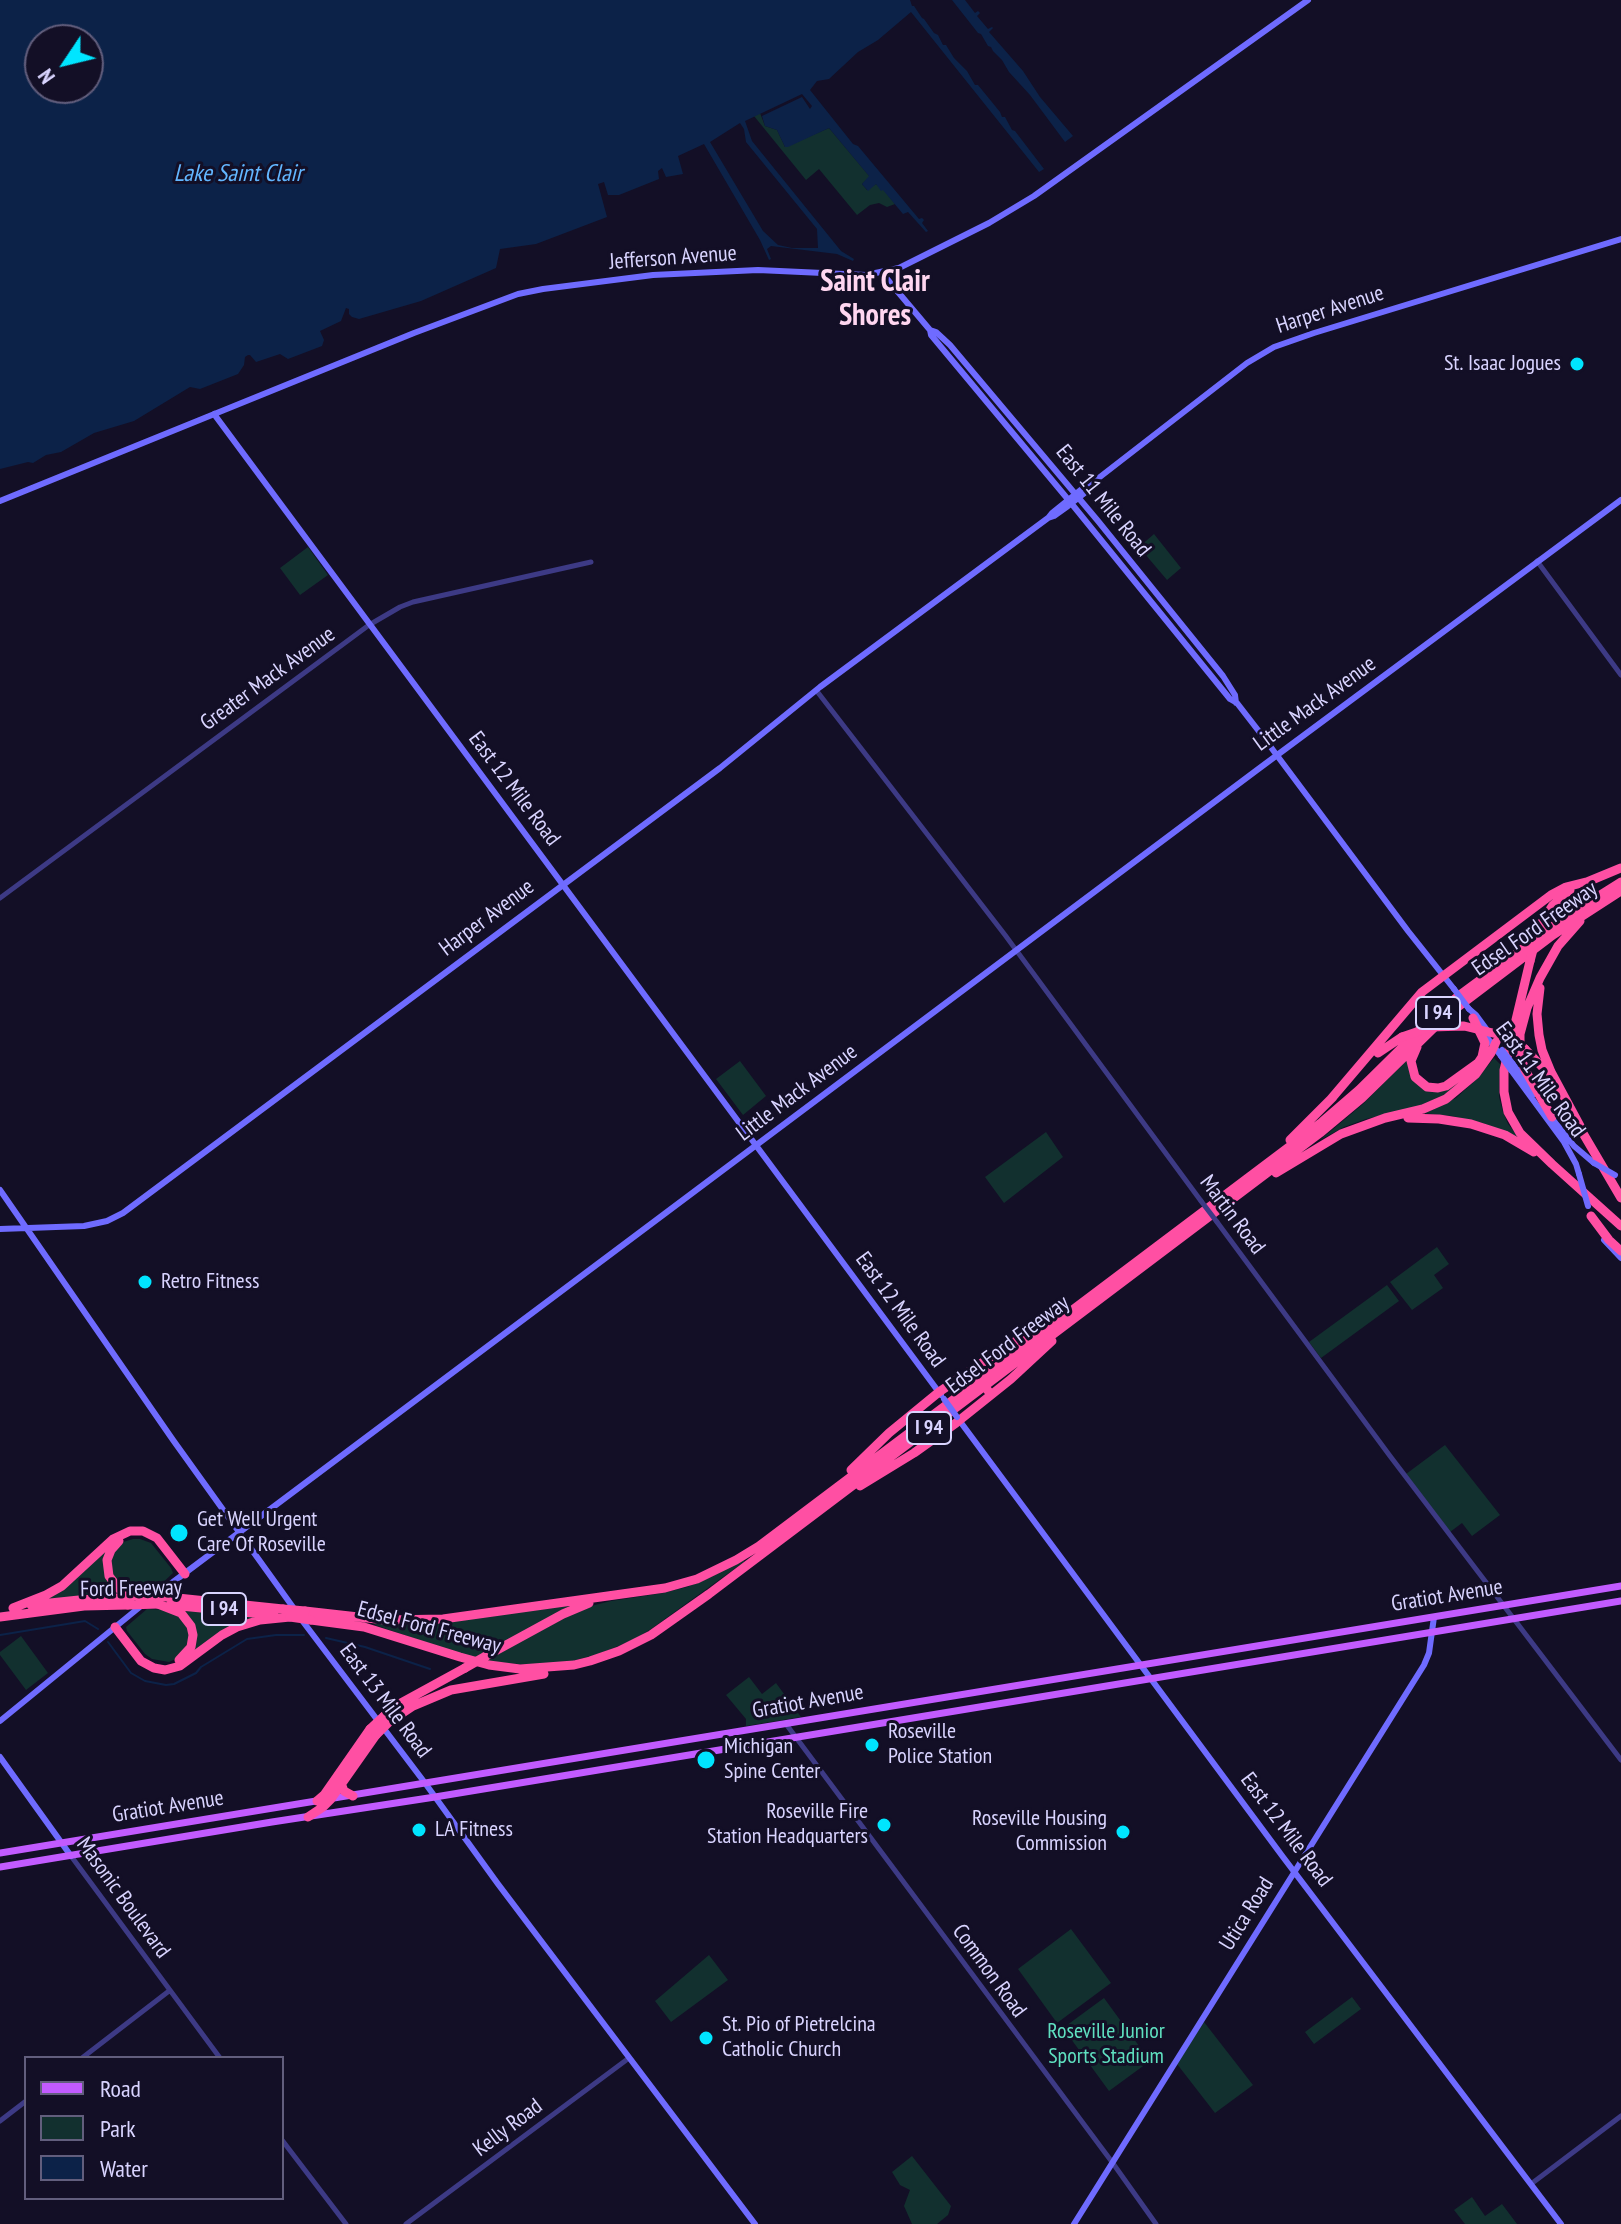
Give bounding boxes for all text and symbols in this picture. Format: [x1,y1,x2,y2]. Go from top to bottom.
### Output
north arrow [24,24,104,104]
text: N [31,64,61,90]
water label: Lake Saint Clair [174,160,302,188]
street label: Jefferson Avenue [608,240,738,276]
district label: Saint Clair Shores [820,264,930,334]
street label: Harper Avenue [1273,280,1387,340]
place label: St. Isaac Jogues [1444,351,1561,377]
marker: St. Isaac Jogues [1568,355,1586,373]
street label: East 11 Mile Road [1050,440,1156,562]
street label: Greater Mack Avenue [196,621,340,737]
street label: Little Mack Avenue [1249,651,1381,757]
street label: East 12 Mile Road [463,727,565,851]
street label: Harper Avenue [434,874,540,962]
street label: Edsel Ford Freeway [1467,876,1603,982]
road number: I 94 [1416,997,1460,1029]
street label: East 11 Mile Road [1489,1017,1591,1143]
street label: Little Mack Avenue [731,1039,863,1147]
street label: Martin Road [1194,1170,1270,1260]
street label: East 12 Mile Road [849,1247,951,1373]
place label: Retro Fitness [161,1269,260,1295]
marker: Retro Fitness [136,1273,154,1291]
street label: Edsel Ford Freeway [941,1290,1075,1400]
road number: I 94 [907,1412,951,1444]
place label: Get Well Urgent Care Of Roseville [197,1507,326,1558]
marker: Get Well Urgent Care Of Roseville [168,1522,190,1544]
street label: Gratiot Avenue [1389,1574,1505,1618]
street label: Ford Freeway [80,1575,182,1603]
road number: I 94 [202,1593,246,1625]
street label: Edsel Ford Freeway [355,1596,503,1660]
street label: East 13 Mile Road [334,1639,436,1763]
street label: Gratiot Avenue [750,1679,866,1725]
place label: Roseville Police Station [888,1719,992,1770]
place label: Michigan Spine Center [724,1734,820,1786]
marker: Roseville Police Station [863,1736,881,1754]
marker: Michigan Spine Center [695,1749,717,1771]
street label: East 12 Mile Road [1235,1768,1337,1892]
street label: Gratiot Avenue [110,1785,226,1829]
place label: Roseville Fire Station Headquarters [707,1799,868,1850]
place label: Roseville Housing Commission [972,1806,1107,1858]
marker: Roseville Fire Station Headquarters [875,1816,893,1834]
place label: LA Fitness [435,1817,513,1843]
marker: LA Fitness [410,1821,428,1839]
marker: Roseville Housing Commission [1114,1823,1132,1841]
street label: Masonic Boulevard [70,1832,176,1964]
street label: Utica Road [1214,1873,1280,1955]
street label: Common Road [946,1919,1032,2023]
place label: St. Pio of Pietrelcina Catholic Church [722,2012,876,2064]
park label: Roseville Junior Sports Stadium [1047,2019,1165,2070]
marker: St. Pio of Pietrelcina Catholic Church [697,2029,715,2047]
legend [24,2056,284,2200]
text: Road [100,2073,141,2104]
street label: Kelly Road [468,2093,548,2163]
text: Park [100,2113,136,2144]
text: Water [100,2153,148,2184]

